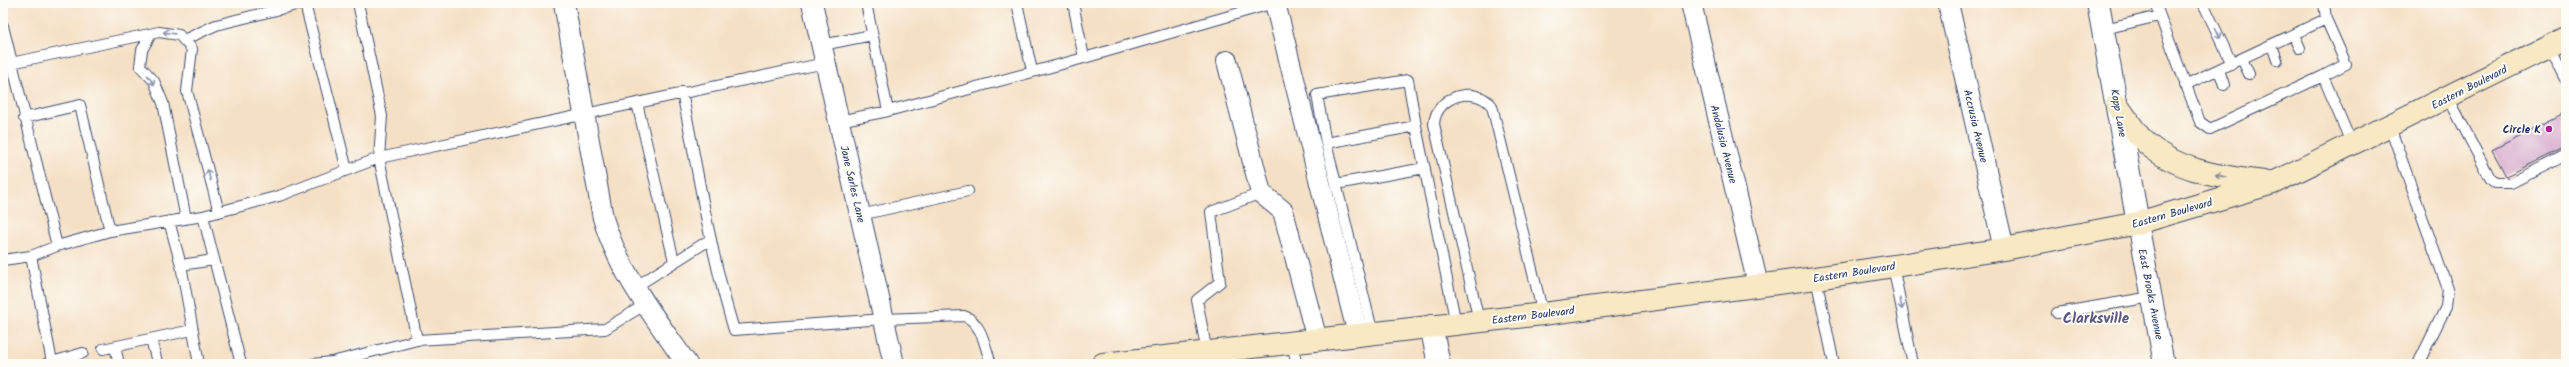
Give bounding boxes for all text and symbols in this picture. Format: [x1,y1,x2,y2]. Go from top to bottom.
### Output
one-way arrow [2215,27,2222,39]
one-way arrow [163,29,176,37]
street label: Eastern Boulevard [2428,61,2511,115]
one-way arrow [147,74,156,85]
street label: Accrusia Avenue [1958,88,1992,165]
street label: Kopp Lane [2105,88,2131,139]
street label: Andalusia Avenue [1705,103,1742,185]
place label: Circle K [2503,121,2541,139]
marker: Circle K [2544,124,2554,134]
street label: Jane Sarles Lane [834,144,870,225]
one-way arrow [205,168,212,181]
one-way arrow [2215,171,2228,179]
street label: Eastern Boulevard [2130,194,2215,234]
street label: East Brooks Avenue [2132,247,2168,341]
street label: Eastern Boulevard [1812,258,1897,288]
one-way arrow [1897,298,1905,311]
street label: Eastern Boulevard [1491,302,1576,330]
district label: Clarksville [2063,307,2130,331]

